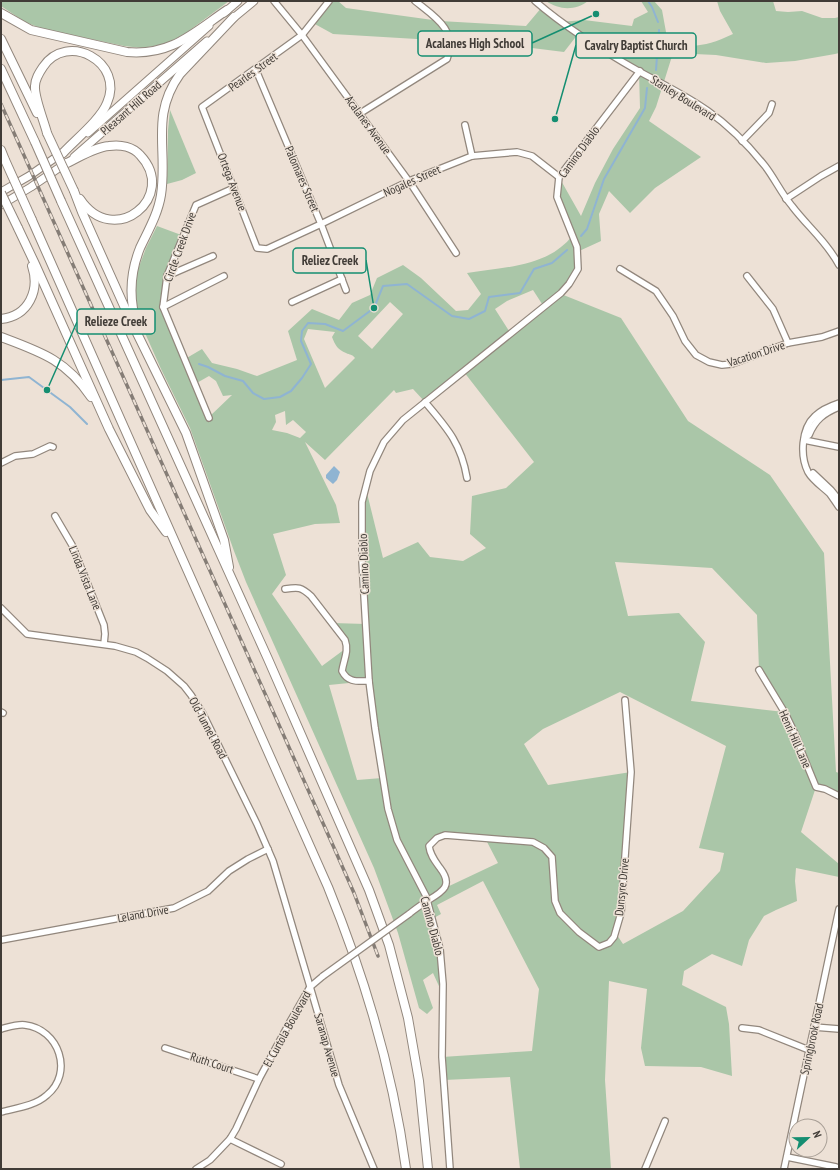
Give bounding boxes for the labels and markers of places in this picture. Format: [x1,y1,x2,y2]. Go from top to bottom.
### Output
callout: Acalanes High School [418,31,532,56]
callout: Cavalry Baptist Church [576,33,696,58]
callout: Reliez Creek [293,248,366,273]
callout: Relieze Creek [77,309,155,334]

